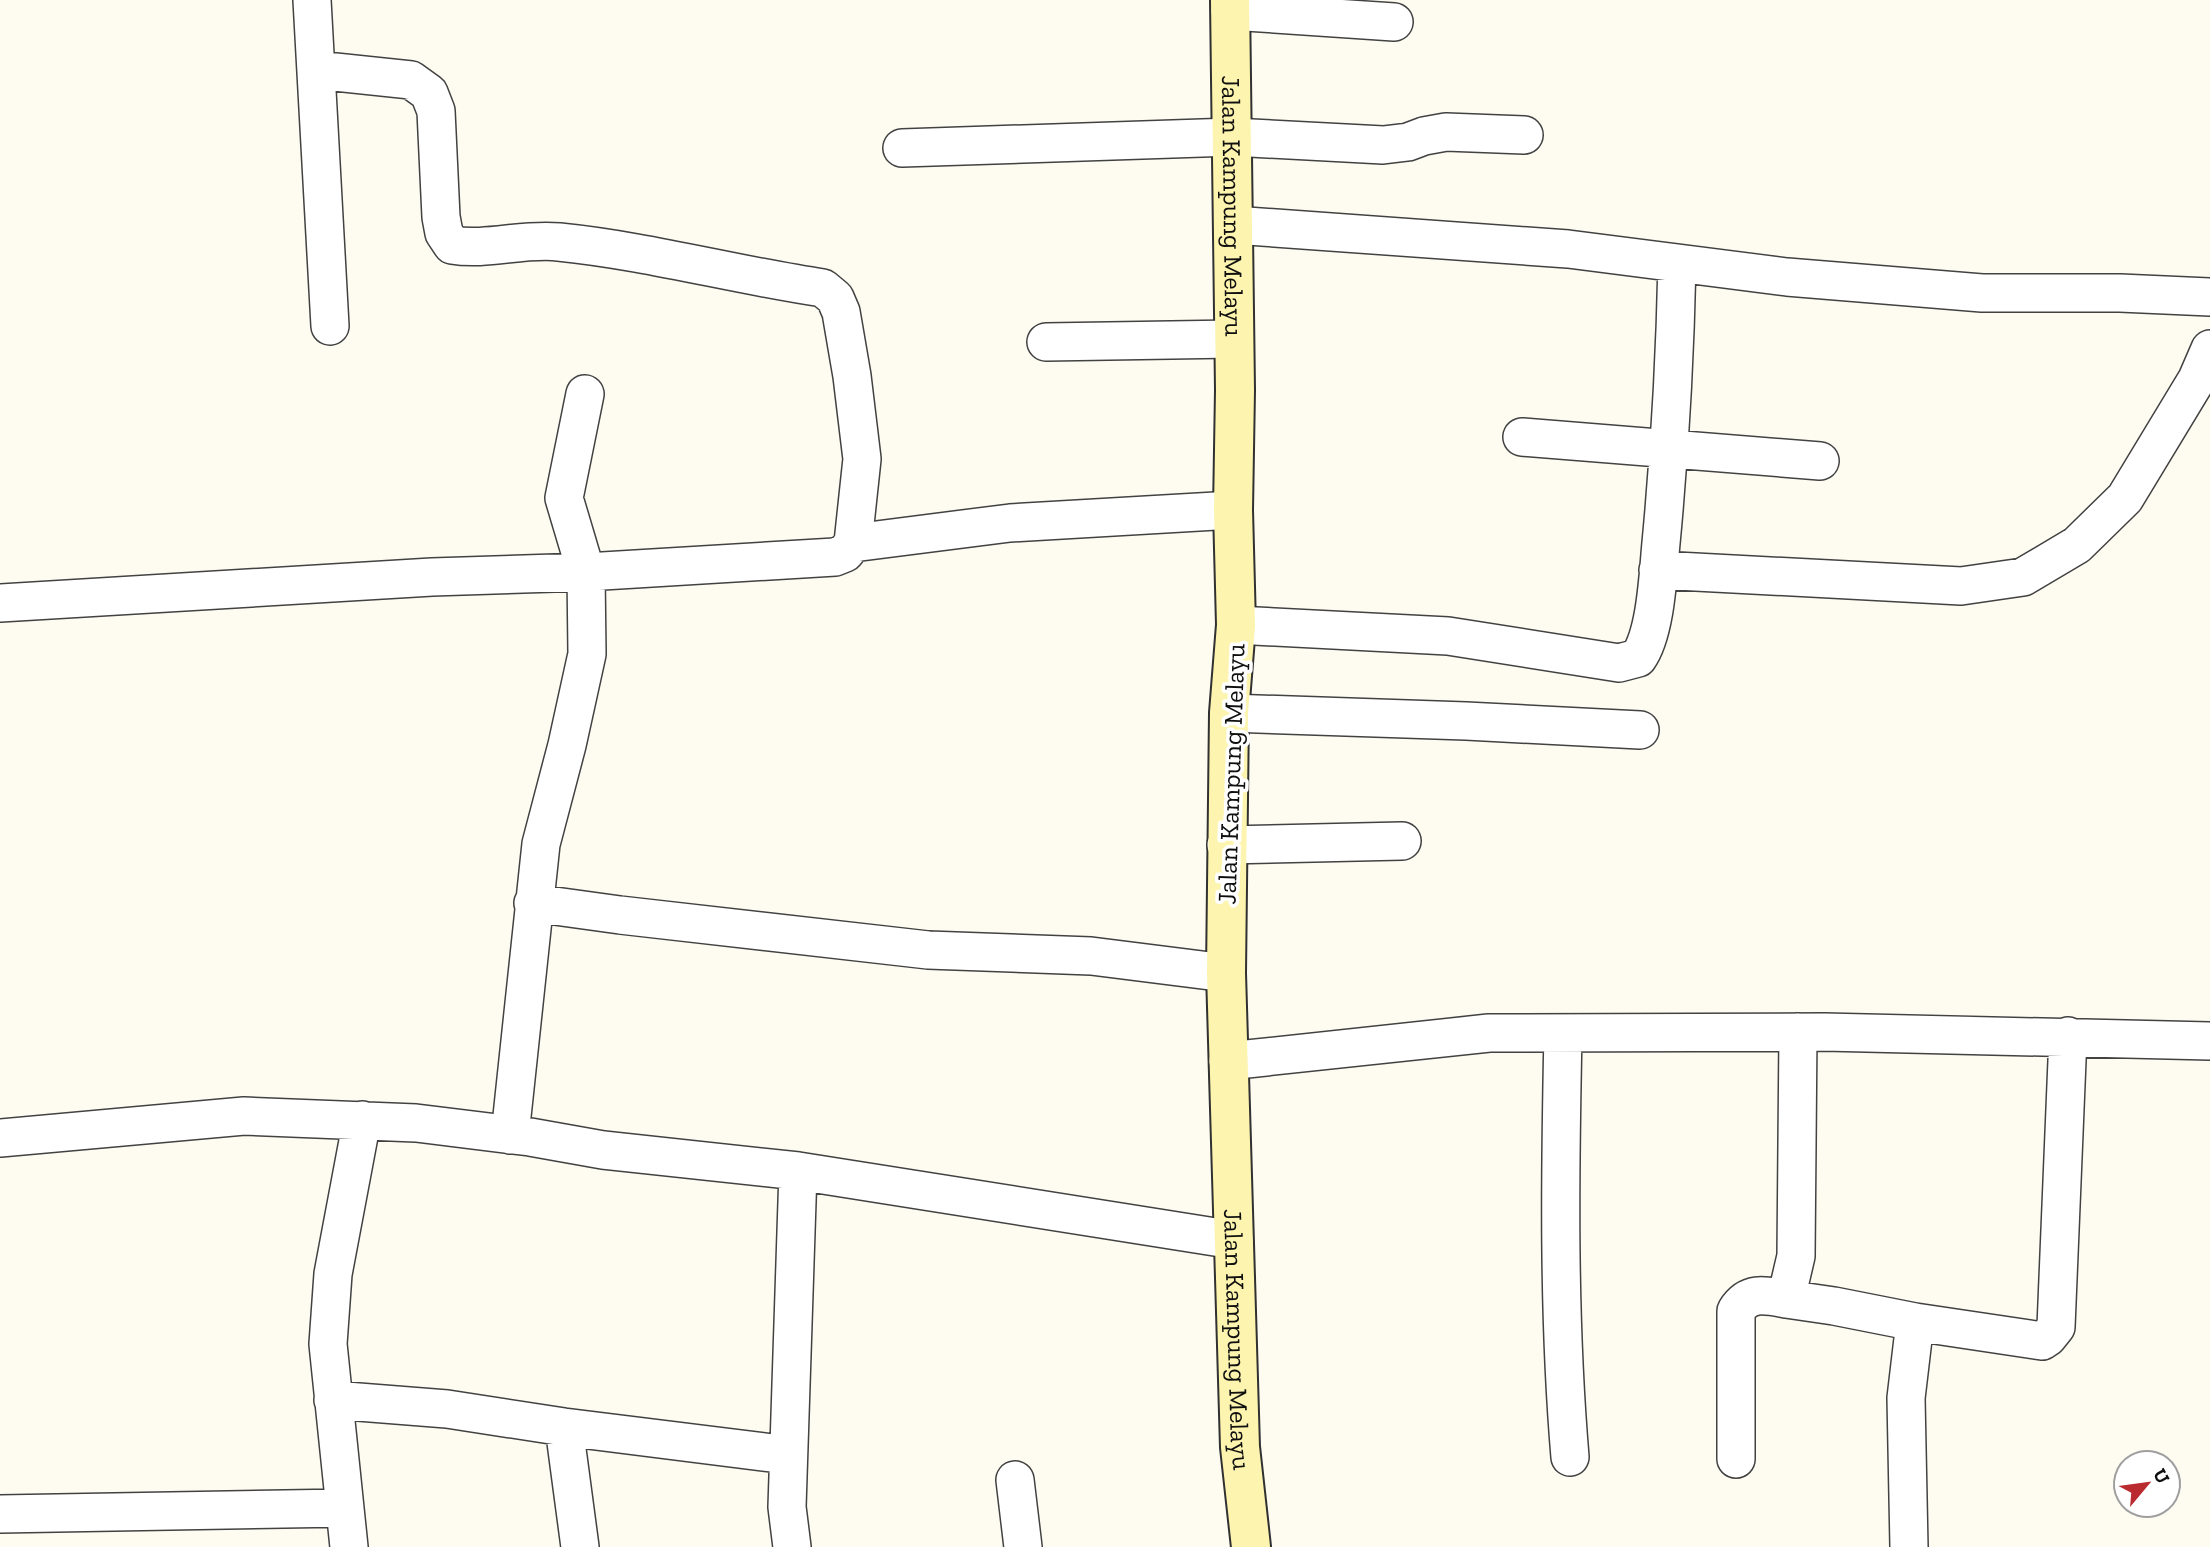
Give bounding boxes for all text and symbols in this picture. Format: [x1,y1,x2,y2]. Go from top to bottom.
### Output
street label: Jalan Kampung Melayu [1215,75,1250,337]
street label: Jalan Kampung Melayu [1210,643,1252,905]
street label: Jalan Kampung Melayu [1217,1208,1258,1472]
north arrow [2112,1449,2182,1519]
text: U [2148,1464,2175,1488]

